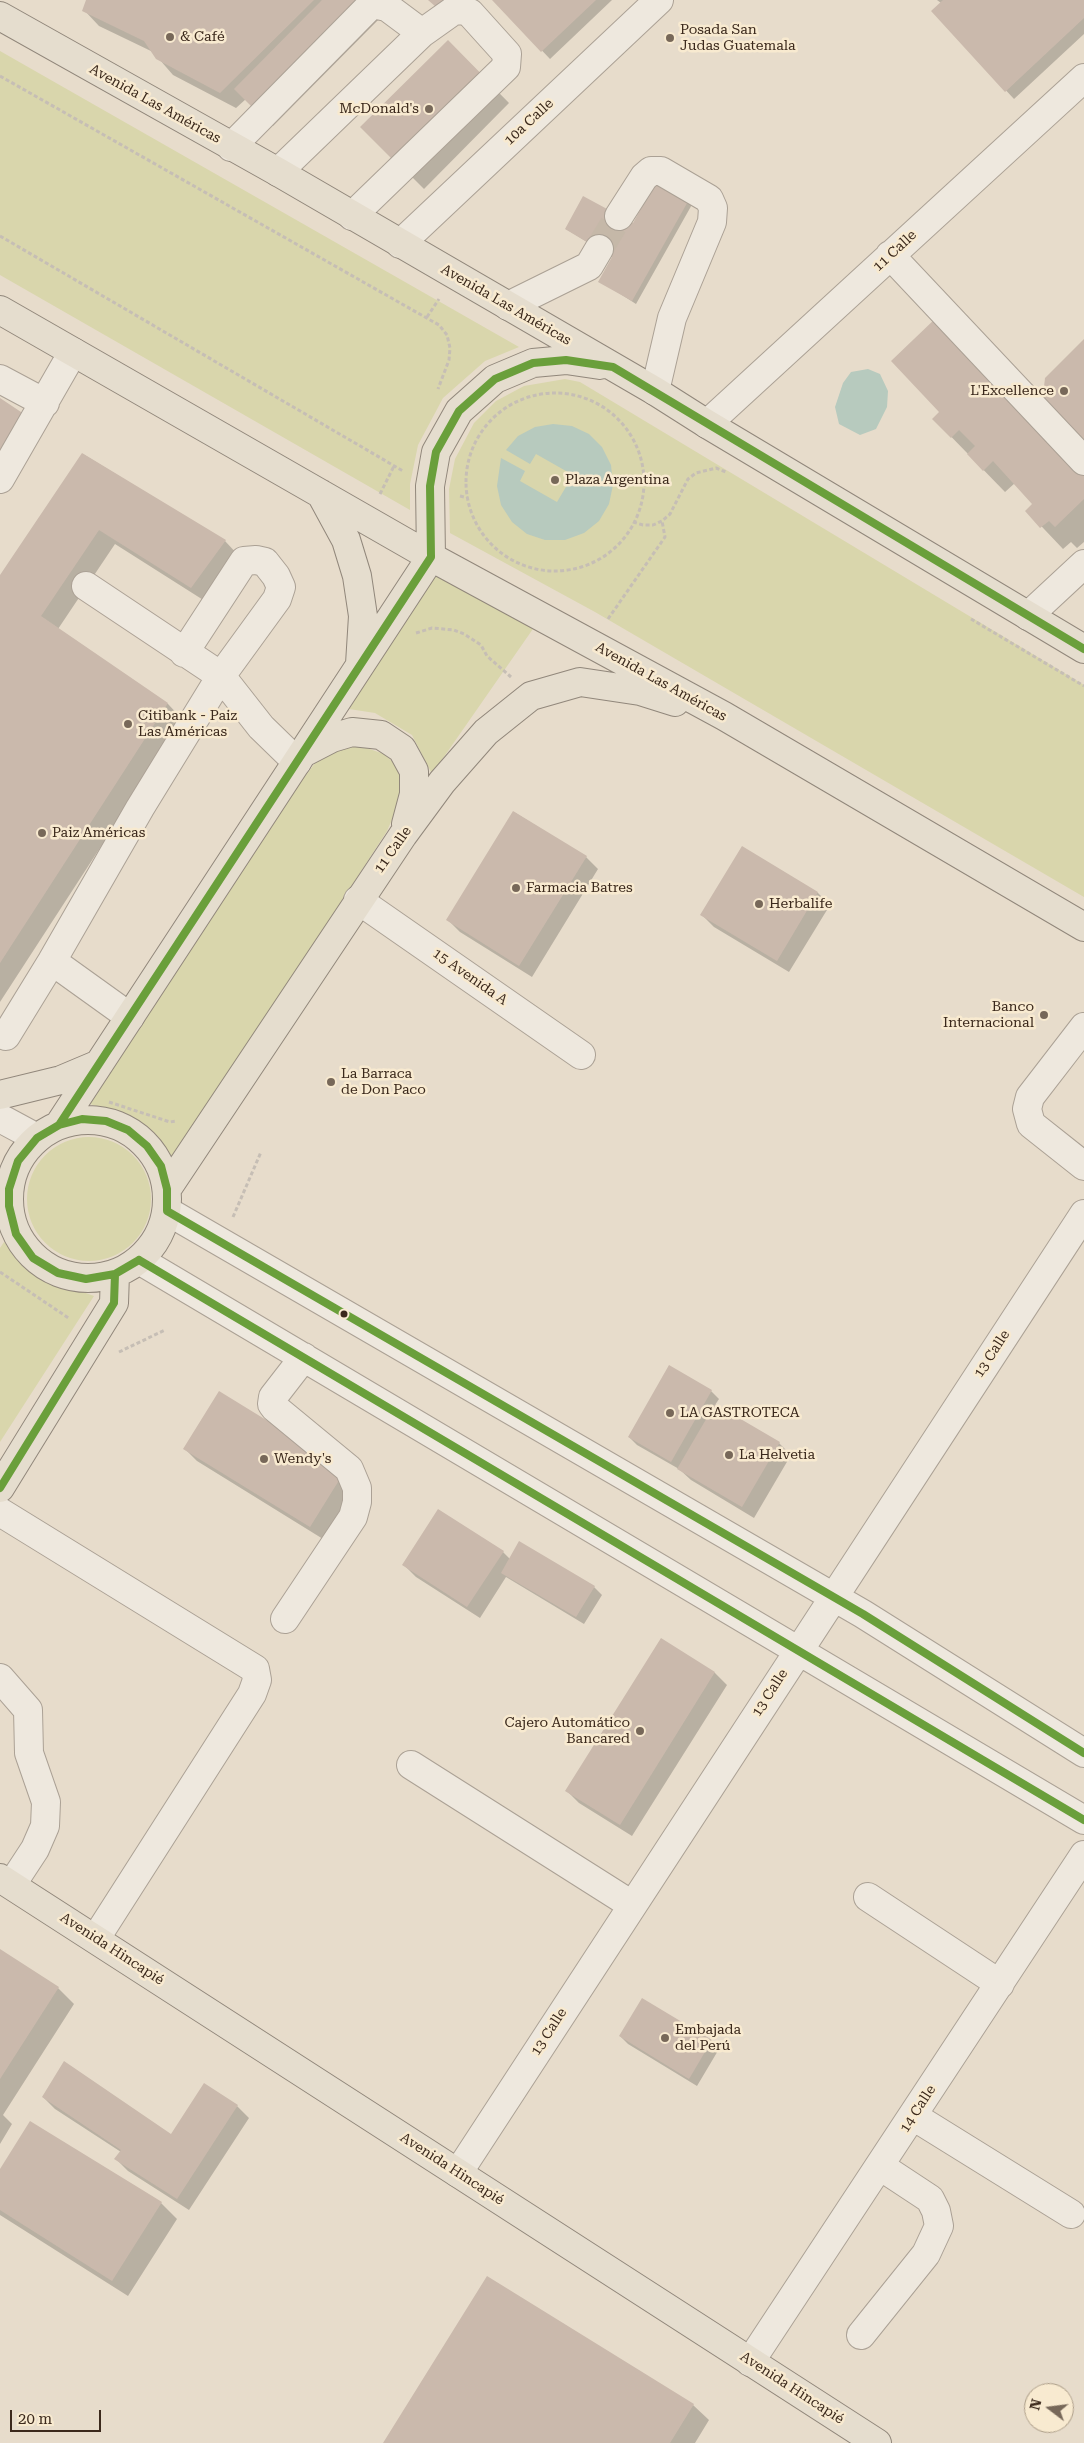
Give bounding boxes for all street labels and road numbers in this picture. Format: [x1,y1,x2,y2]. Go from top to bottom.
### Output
street label: Avenida Las Américas [86,61,224,147]
street label: 10a Calle [501,95,557,149]
street label: 11 Calle [870,227,920,275]
street label: Avenida Las Américas [438,261,574,349]
street label: Avenida Las Américas [592,639,730,725]
street label: 11 Calle [371,823,415,877]
street label: 15 Avenida A [429,945,511,1009]
street label: 13 Calle [970,1327,1014,1381]
street label: 13 Calle [748,1666,792,1720]
street label: Avenida Hincapié [57,1909,167,1989]
street label: 13 Calle [527,2005,571,2059]
street label: 14 Calle [896,2082,940,2136]
street label: Avenida Hincapié [397,2129,507,2209]
street label: Avenida Hincapié [737,2348,847,2428]

